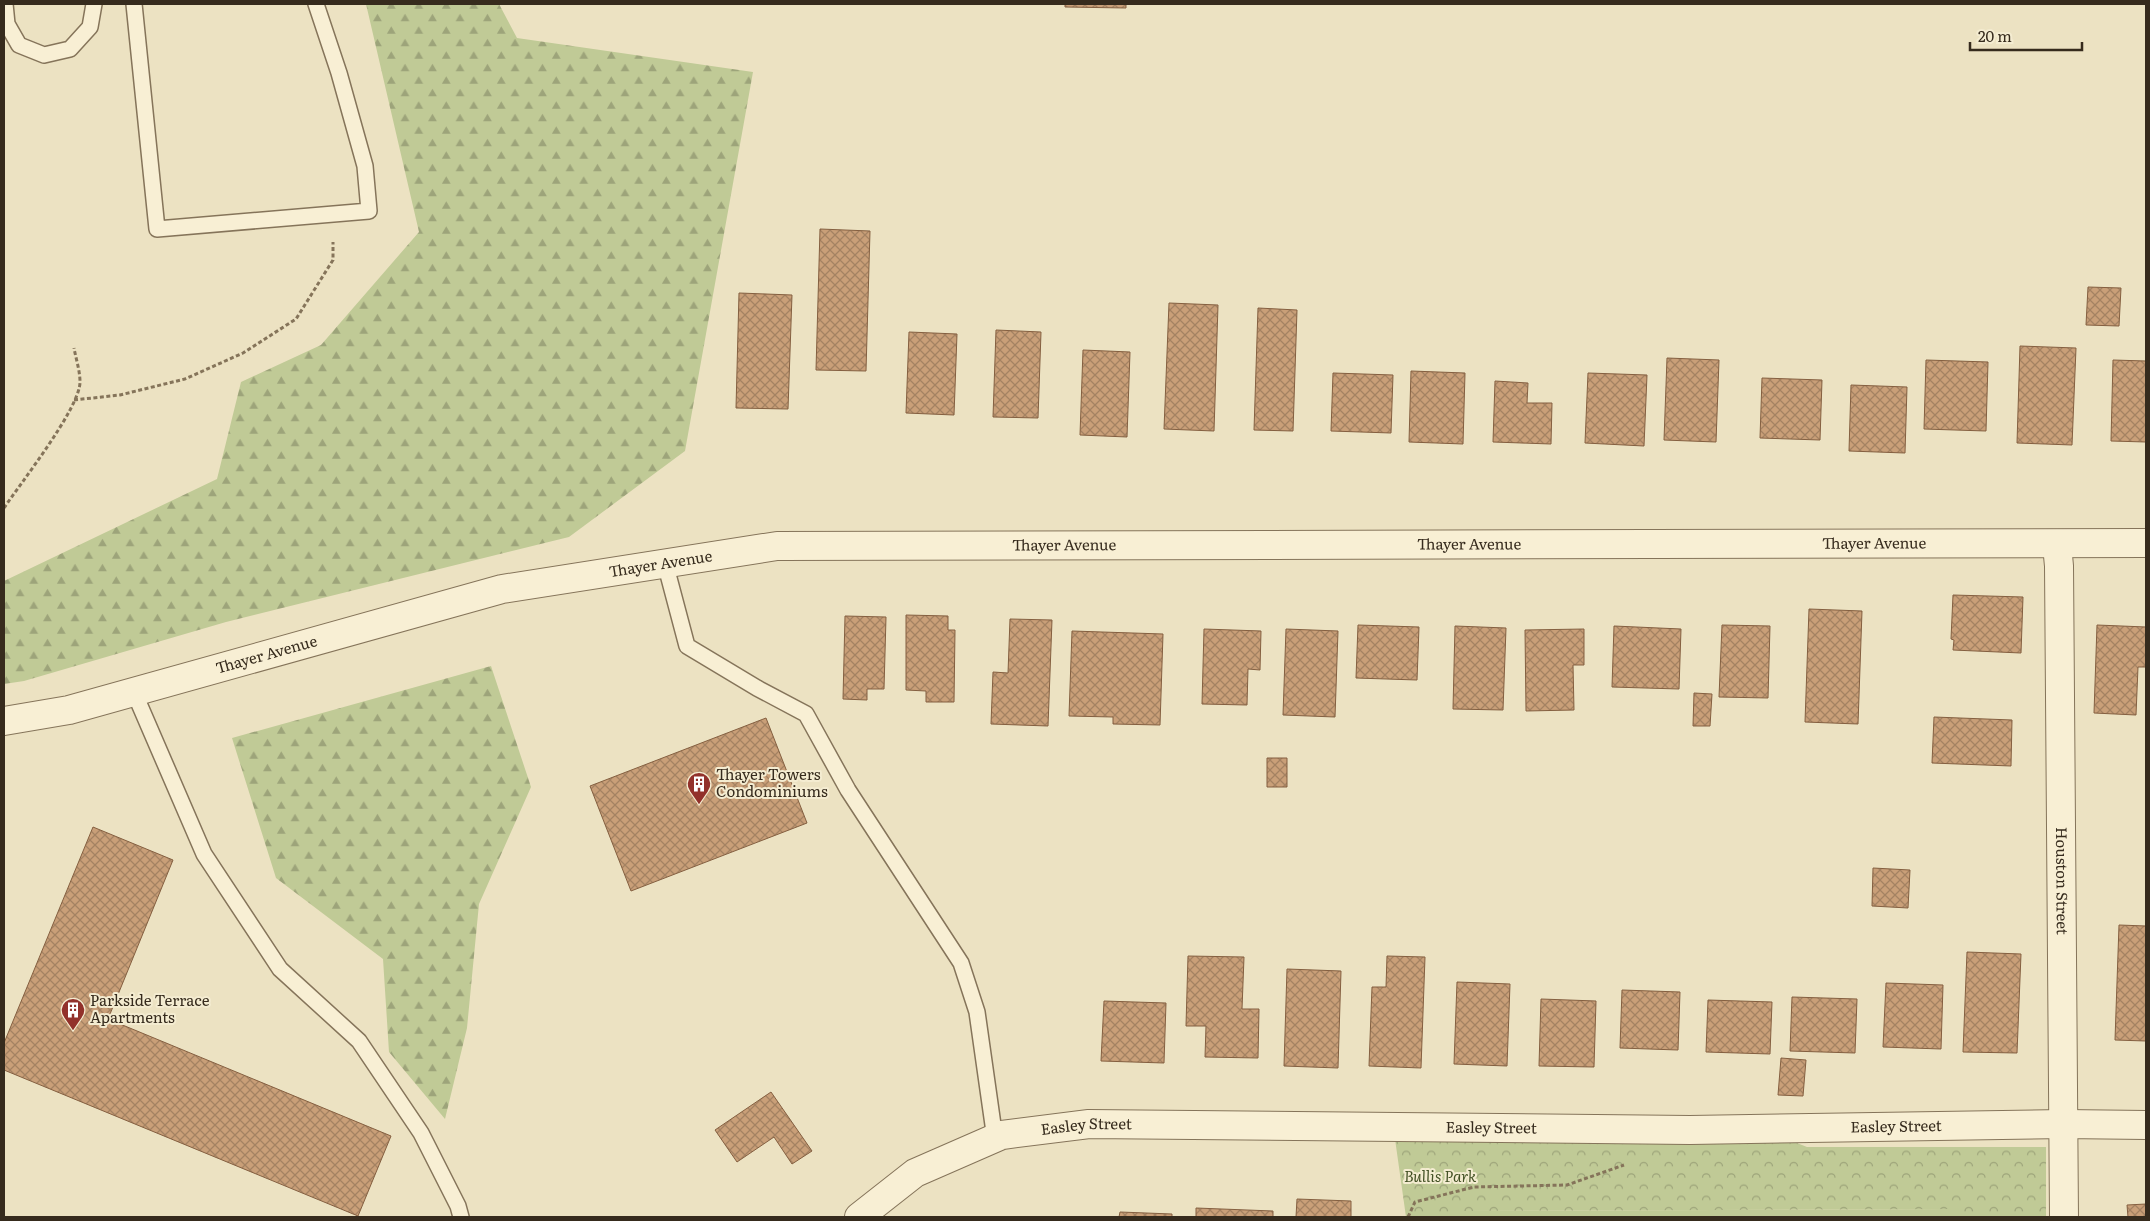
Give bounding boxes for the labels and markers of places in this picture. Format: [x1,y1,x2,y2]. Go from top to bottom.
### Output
place label: Thayer Towers Condominiums [716,762,828,802]
building icon: Thayer Towers Condominiums [686,771,712,805]
place label: Parkside Terrace Apartments [90,988,210,1028]
building icon: Parkside Terrace Apartments [60,997,86,1031]

